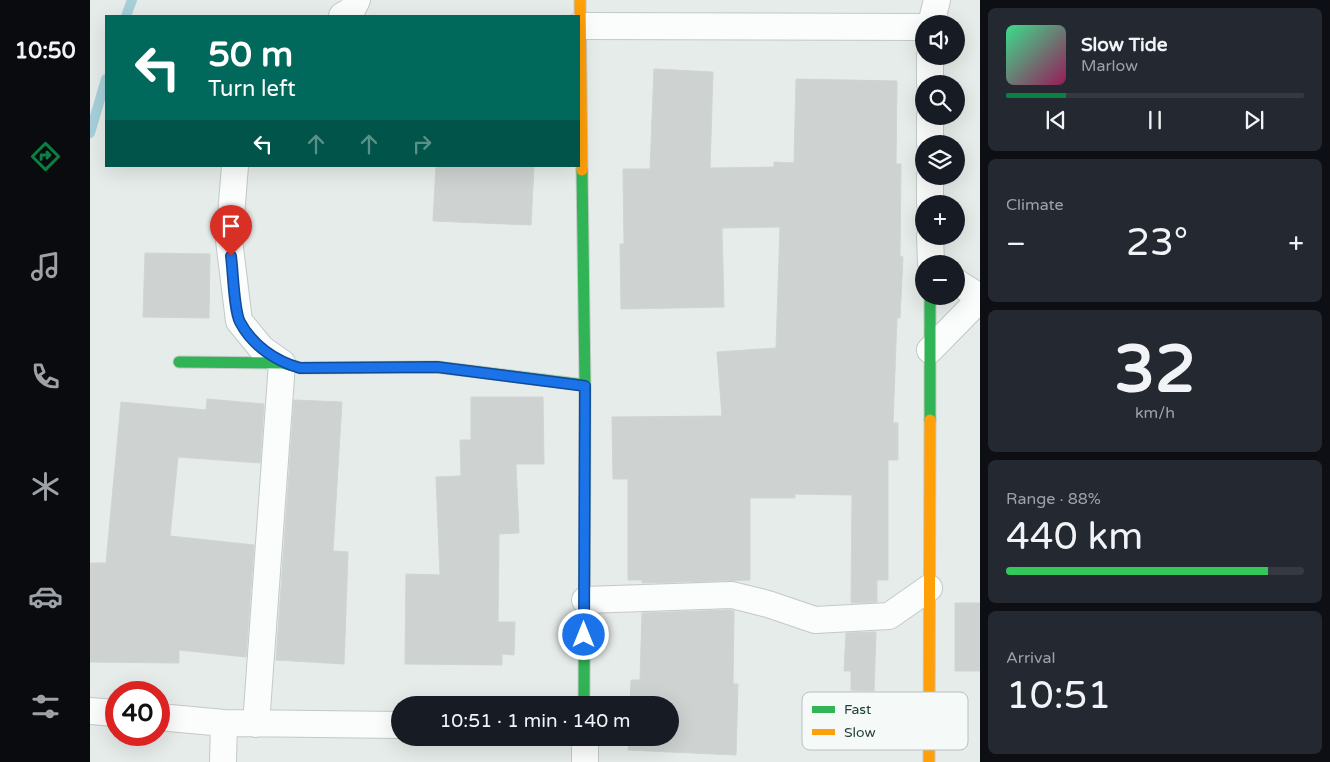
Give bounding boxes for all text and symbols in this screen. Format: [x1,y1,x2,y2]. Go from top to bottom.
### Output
map controls [915,15,965,305]
button: sound [915,15,965,65]
text: 50 m [208,34,293,76]
text: Slow Tide [1081,34,1168,56]
icon: left [125,35,190,100]
text: 10:50 [15,38,75,64]
text: Marlow [1081,56,1138,76]
button: search [915,75,965,125]
text: Turn left [208,76,296,102]
icon: previous [1042,106,1070,134]
icon: pause [1141,106,1169,134]
icon: next [1240,106,1268,134]
icon: left [249,130,277,158]
icon: ahead [302,130,330,158]
icon: ahead [355,130,383,158]
icon: right [408,130,436,158]
button: layers [915,135,965,185]
icon: directions [28,139,63,174]
button: + [915,195,965,245]
text: Climate [1006,195,1064,215]
pin [210,205,252,256]
icon: arrive [217,212,245,240]
text: 23° [1126,220,1188,266]
text: − [1006,227,1026,261]
text: + [1288,227,1304,261]
icon: music [28,249,63,284]
button: − [915,255,965,305]
text: 32 [1114,331,1196,410]
icon: phone [28,359,63,394]
text: km/h [1135,403,1175,423]
icon: climate [28,469,63,504]
text: Range · 88% [1006,489,1101,509]
text: 440 km [1006,514,1143,560]
icon: car [28,579,63,614]
position arrow [557,608,609,660]
text: Arrival [1006,648,1055,668]
text: 10:51 [1006,673,1111,719]
speed limit sign: 40 [105,681,170,746]
icon: filters [28,689,63,724]
legend [802,692,968,750]
text: Fast [844,701,872,718]
text: 10:51 · 1 min · 140 m [439,710,631,732]
text: Slow [844,724,876,741]

